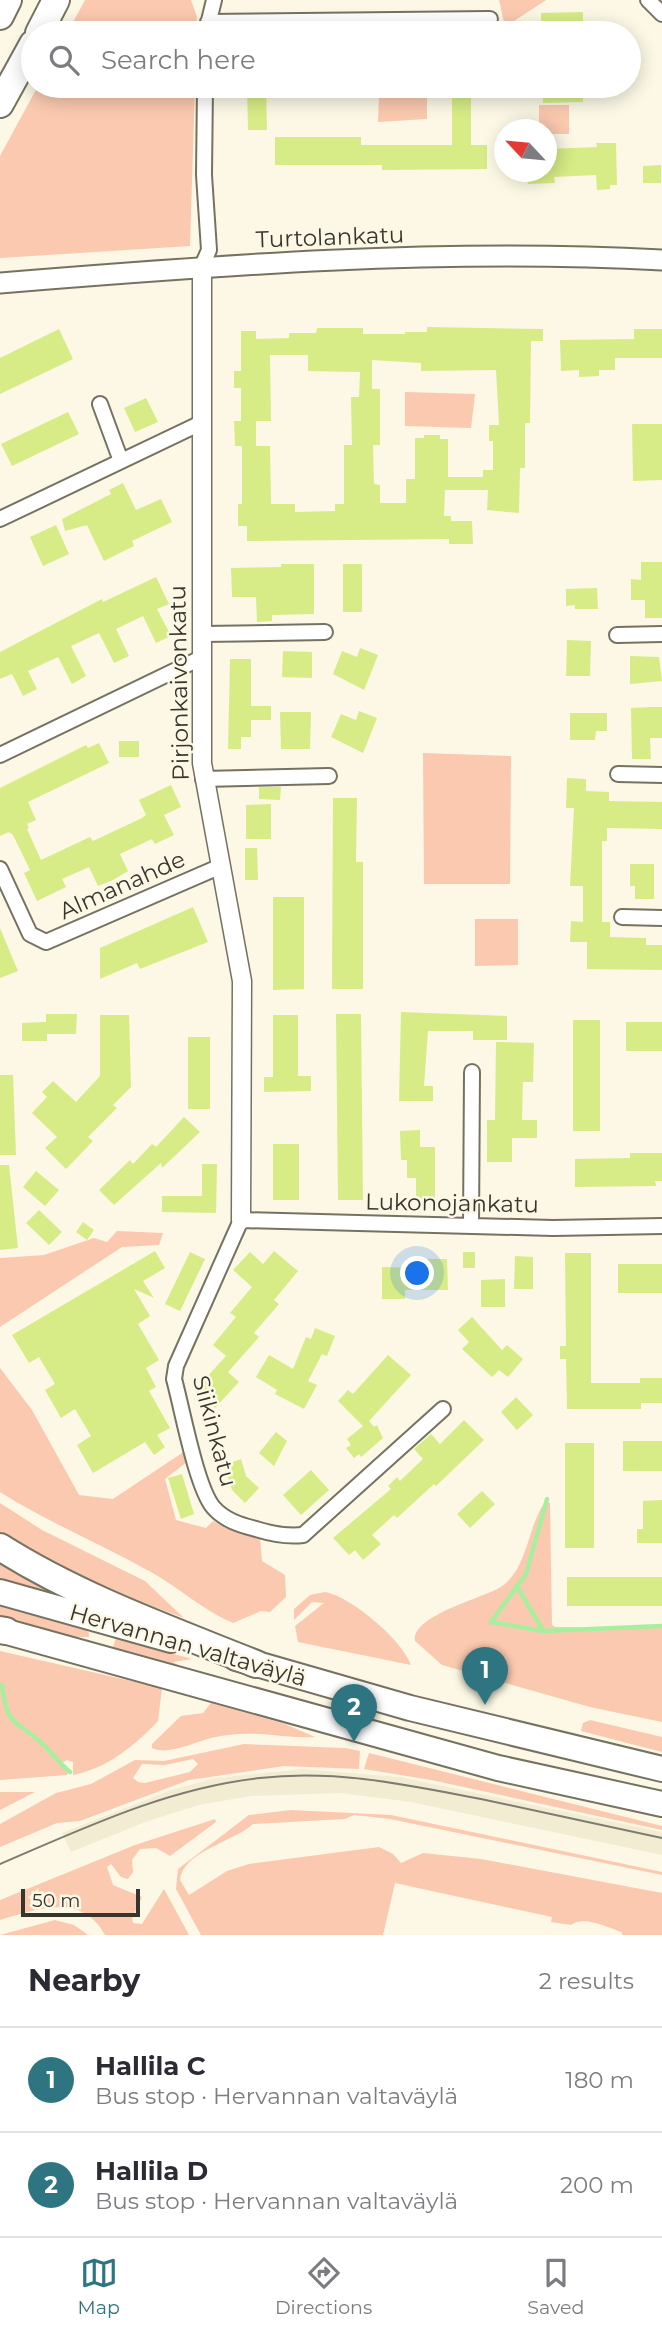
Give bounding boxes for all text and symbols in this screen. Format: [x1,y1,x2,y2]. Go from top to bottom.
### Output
search box [21,21,641,98]
icon: search [45,41,83,79]
text: Search here [101,44,256,76]
north arrow [494,119,557,182]
street label: Turtolankatu [255,220,405,254]
street label: Pirjonkaivonkatu [163,585,195,781]
street label: Almanahde [55,845,189,925]
street label: Lukonojankatu [365,1187,539,1219]
your location [400,1256,434,1290]
street label: Siikinkatu [187,1372,243,1490]
street label: Hervannan valtaväylä [66,1598,310,1692]
pin: 1 [462,1647,508,1705]
pin: 2 [331,1684,377,1742]
scale bar [21,1886,140,1918]
text: 50 m [32,1889,80,1912]
text: Nearby [28,1962,140,1999]
text: 2 results [539,1967,634,1995]
text: Hallila C [95,2050,206,2082]
text: 1 [46,2066,56,2094]
text: 180 m [565,2066,634,2094]
text: Bus stop · Hervannan valtaväylä [95,2082,458,2110]
text: Hallila D [95,2155,208,2187]
text: 2 [44,2171,58,2199]
text: 200 m [560,2171,634,2199]
text: Bus stop · Hervannan valtaväylä [95,2187,458,2215]
tab: Map [78,2254,120,2319]
tab: Directions [275,2254,372,2319]
tab: Saved [527,2254,584,2319]

